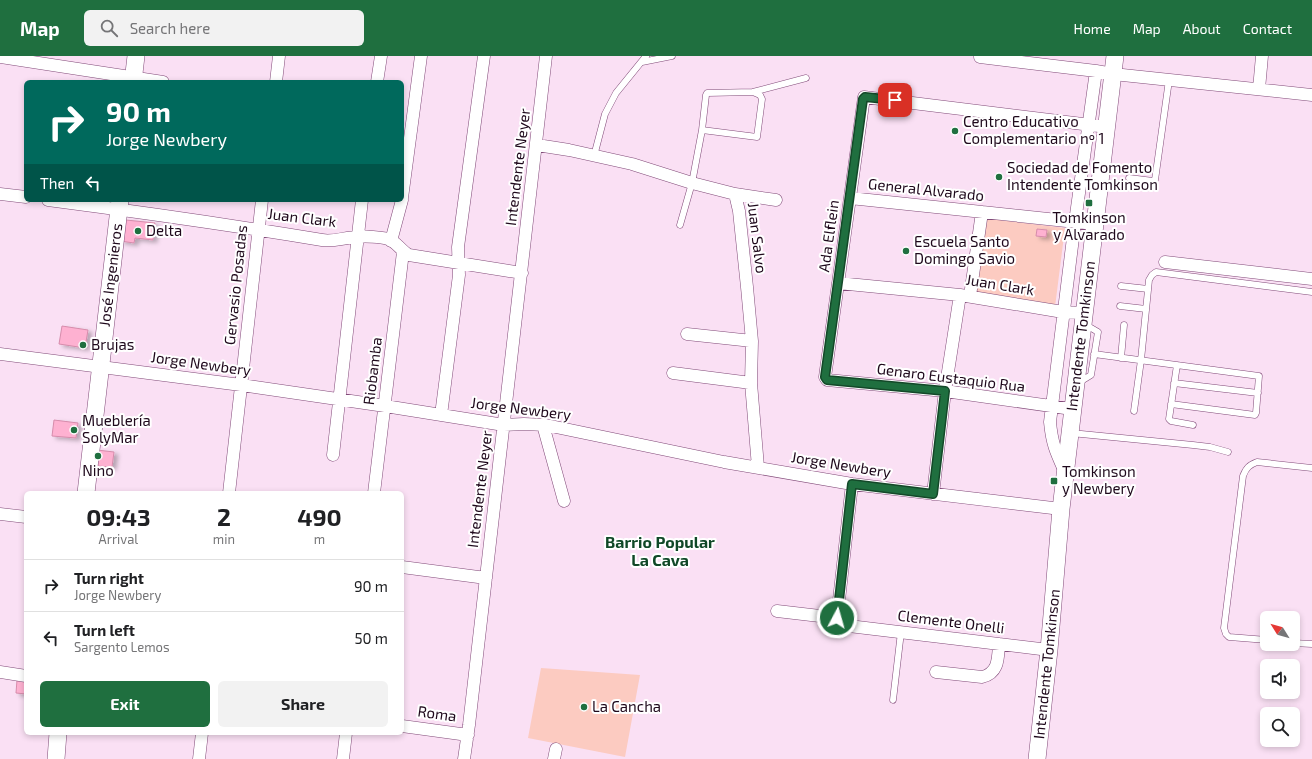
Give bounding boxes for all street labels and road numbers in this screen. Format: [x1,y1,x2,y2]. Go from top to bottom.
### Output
street label: Intendente Neyer [501,107,533,227]
street label: General Alvarado [867,174,985,204]
street label: Ada Elflein [814,199,842,273]
street label: Juan Salvo [745,201,771,274]
street label: Juan Clark [267,204,338,230]
street label: José Ingenieros [95,222,125,328]
street label: Gervasio Posadas [220,224,250,346]
street label: Intendente Tomkinson [1062,260,1098,412]
street label: Juan Clark [965,270,1036,298]
street label: Riobamba [359,336,385,406]
street label: Jorge Newbery [150,347,252,379]
street label: Genaro Eustaquio Rua [876,359,1026,395]
street label: Jorge Newbery [470,393,572,423]
street label: Intendente Neyer [463,429,495,549]
street label: Jorge Newbery [790,447,892,481]
street label: Intendente Tomkinson [1029,588,1063,740]
street label: Clemente Onelli [897,606,1006,636]
street label: Roma [417,701,458,725]

